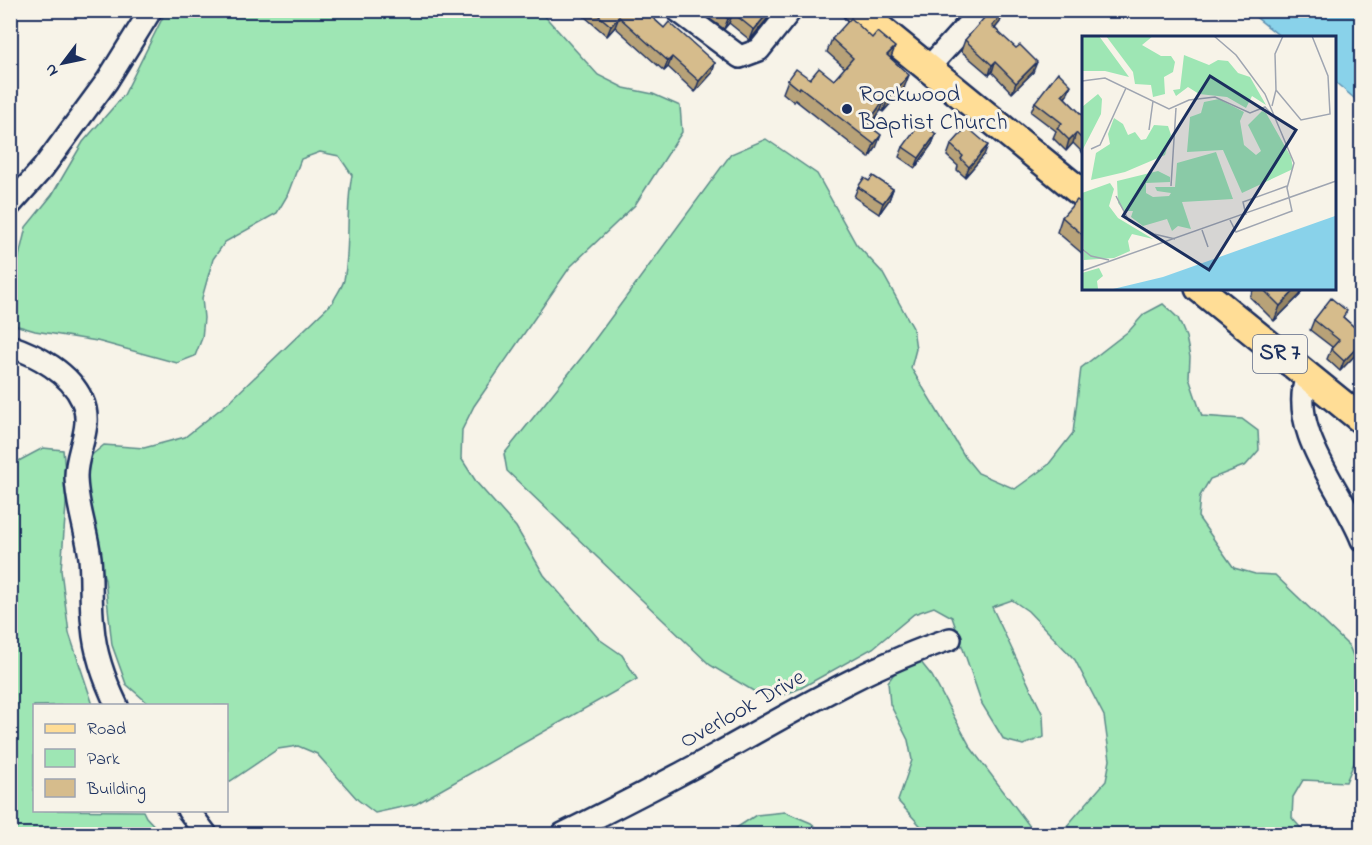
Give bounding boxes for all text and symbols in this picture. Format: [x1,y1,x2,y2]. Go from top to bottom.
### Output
north arrow [33,33,93,93]
inset map [1082,36,1336,290]
text: N [39,59,65,81]
place label: Rockwood Baptist Church [858,78,1008,141]
marker: Rockwood Baptist Church [840,102,854,116]
road number: SR 7 [1253,335,1307,373]
street label: Overlook Drive [674,661,812,759]
legend [33,704,228,812]
text: Road [87,717,126,743]
text: Park [87,747,120,773]
text: Building [86,777,146,804]

